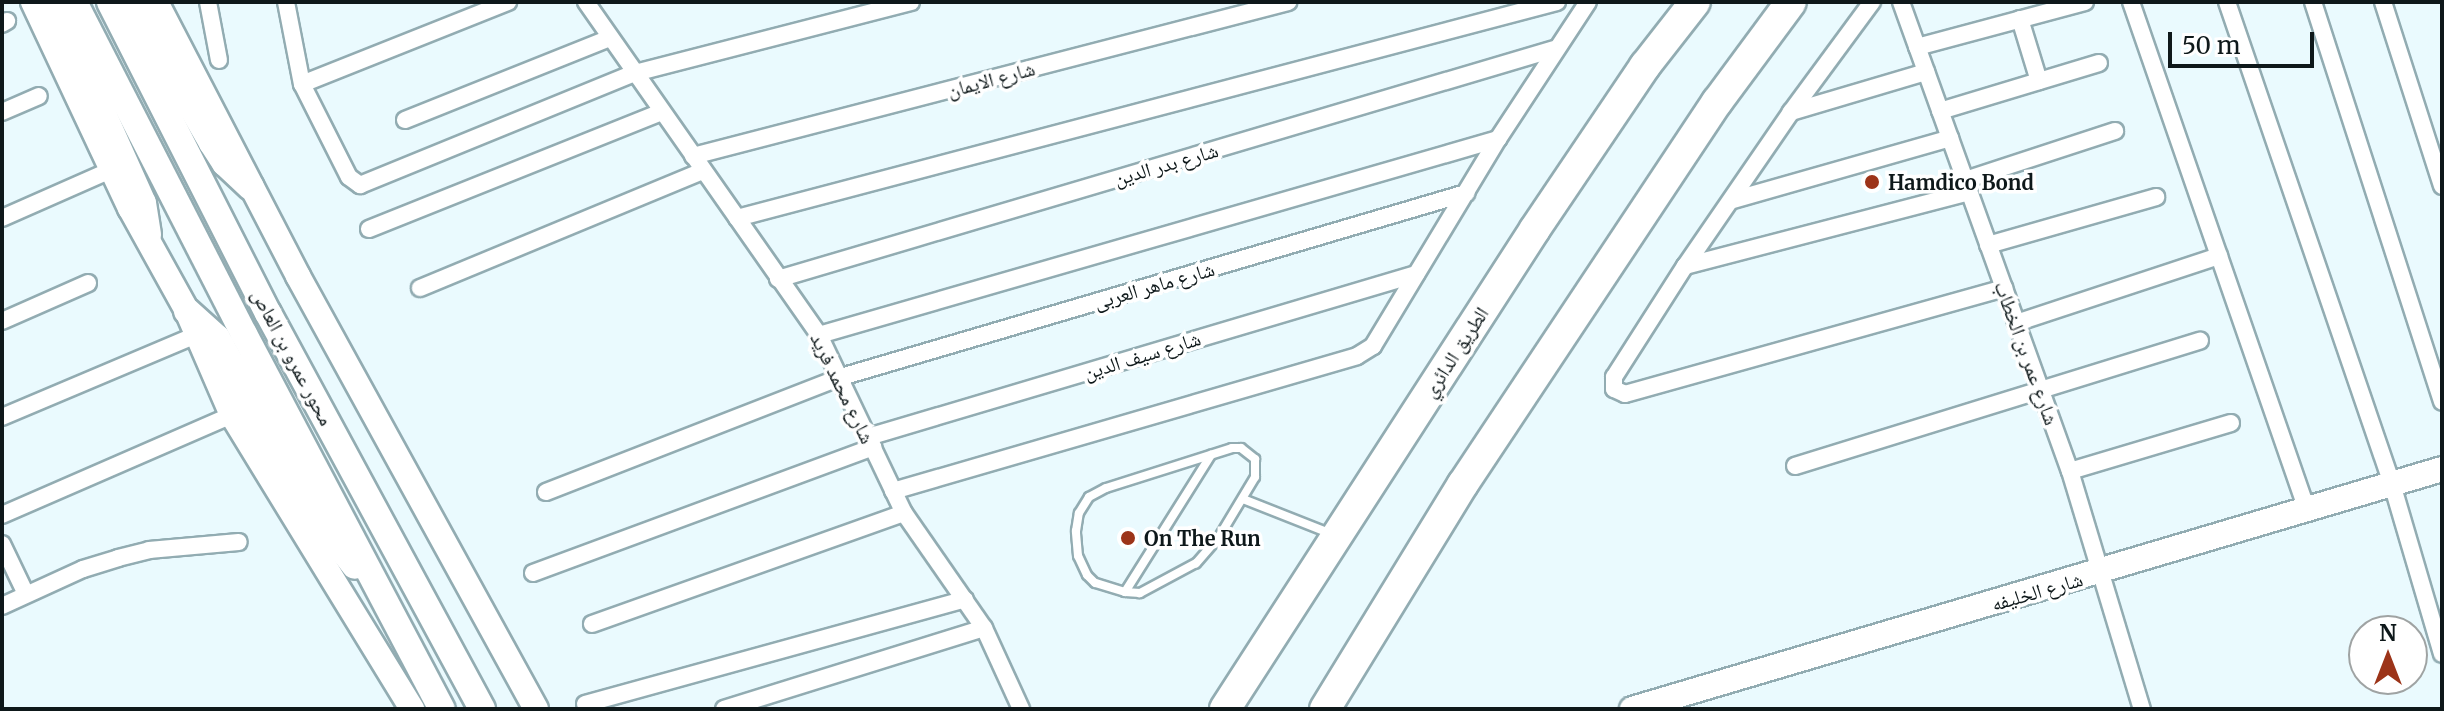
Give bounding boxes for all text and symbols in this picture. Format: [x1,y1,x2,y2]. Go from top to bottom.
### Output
scale bar [2172,16,2318,66]
text: 50 m [2182,30,2241,61]
street label: شارع الايمان [945,56,1037,102]
street label: شارع بدر الدين [1111,138,1221,190]
place label: Hamdico Bond [1888,170,2034,194]
marker: Hamdico Bond [1863,173,1881,191]
street label: شارع ماهر العربى [1091,256,1217,314]
street label: شارع عمر بن الخطاب [1990,278,2064,428]
street label: محور عمرو بن العاص [247,285,339,429]
street label: الطريق الدائري [1417,302,1493,402]
street label: شارع سيف الدين [1081,326,1203,384]
street label: شارع محمد فريد [806,329,880,447]
place label: On The Run [1144,526,1261,550]
marker: On The Run [1119,529,1137,547]
street label: شارع الخليفه [1989,567,2085,615]
north arrow [2348,615,2428,695]
text: N [2379,619,2397,647]

